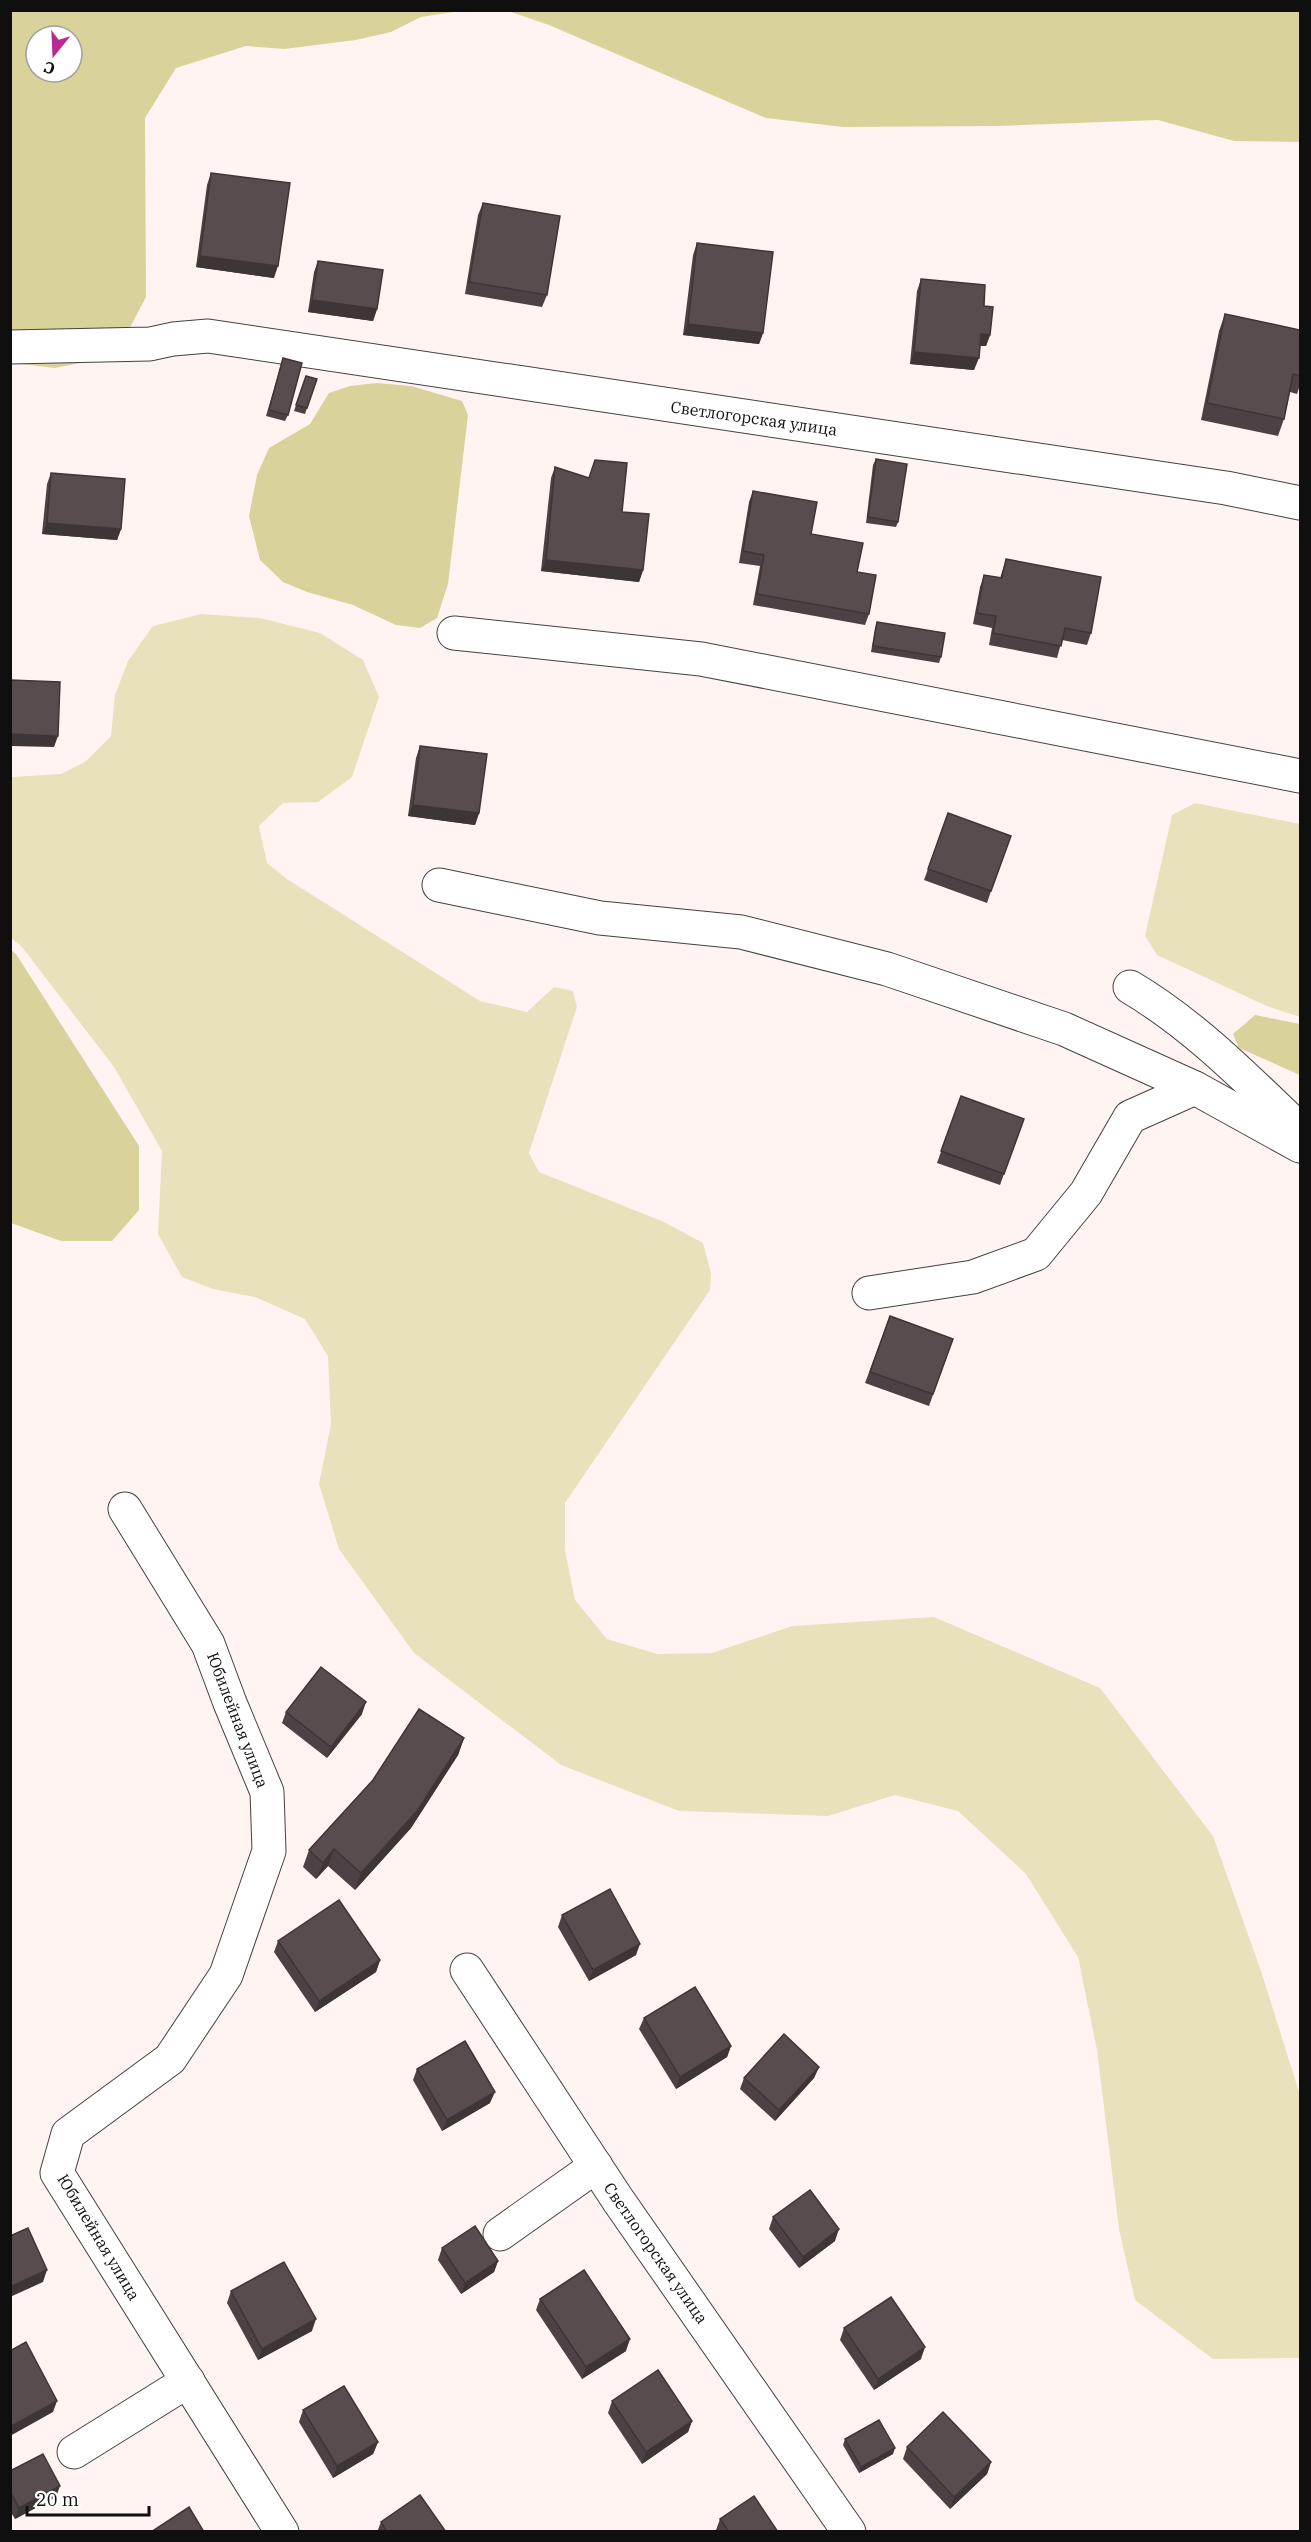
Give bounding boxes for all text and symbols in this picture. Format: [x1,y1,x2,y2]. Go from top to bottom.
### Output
north arrow [24,24,84,84]
text: С [41,57,58,79]
street label: Светлогорская улица [669,396,839,440]
street label: Юбилейная улица [203,1649,273,1791]
street label: Юбилейная улица [53,2170,145,2304]
street label: Светлогорская улица [600,2178,713,2328]
scale bar [27,2479,148,2517]
text: 20 m [36,2488,79,2511]

